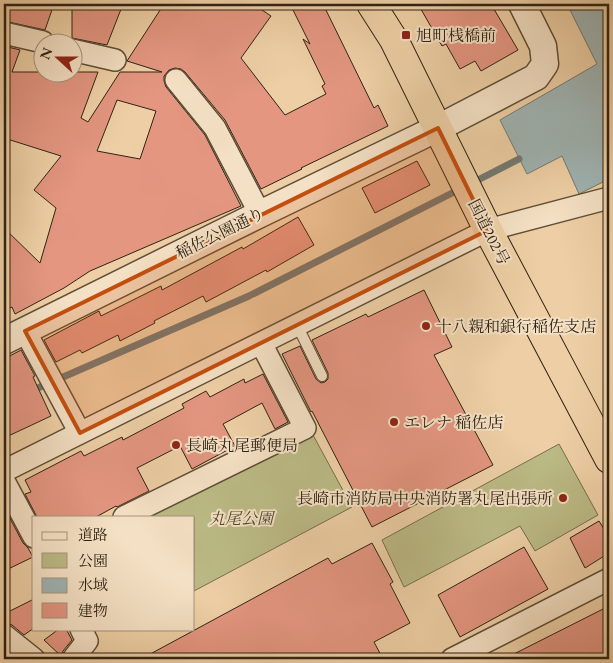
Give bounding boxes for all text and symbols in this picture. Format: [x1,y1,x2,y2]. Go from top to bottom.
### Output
place label: 旭町桟橋前 [416,25,496,46]
marker: 旭町桟橋前 [400,29,412,41]
north arrow [32,32,82,82]
text: N [35,44,57,62]
street label: 国道202号 [464,196,514,268]
street label: 稲佐公園通り [172,203,268,263]
place label: 十八親和銀行稲佐支店 [436,316,596,337]
marker: 十八親和銀行稲佐支店 [420,320,432,332]
place label: エレナ 稲佐店 [404,412,503,433]
marker: エレナ 稲佐店 [388,416,400,428]
place label: 長崎丸尾郵便局 [186,435,298,456]
marker: 長崎丸尾郵便局 [170,439,182,451]
place label: 長崎市消防局中央消防署丸尾出張所 [297,488,553,509]
marker: 長崎市消防局中央消防署丸尾出張所 [557,492,569,504]
park label: 丸尾公園 [209,508,276,529]
legend [32,516,195,630]
text: 道路 [78,525,108,544]
text: 公園 [78,551,108,570]
text: 水域 [78,575,108,594]
text: 建物 [78,601,108,620]

